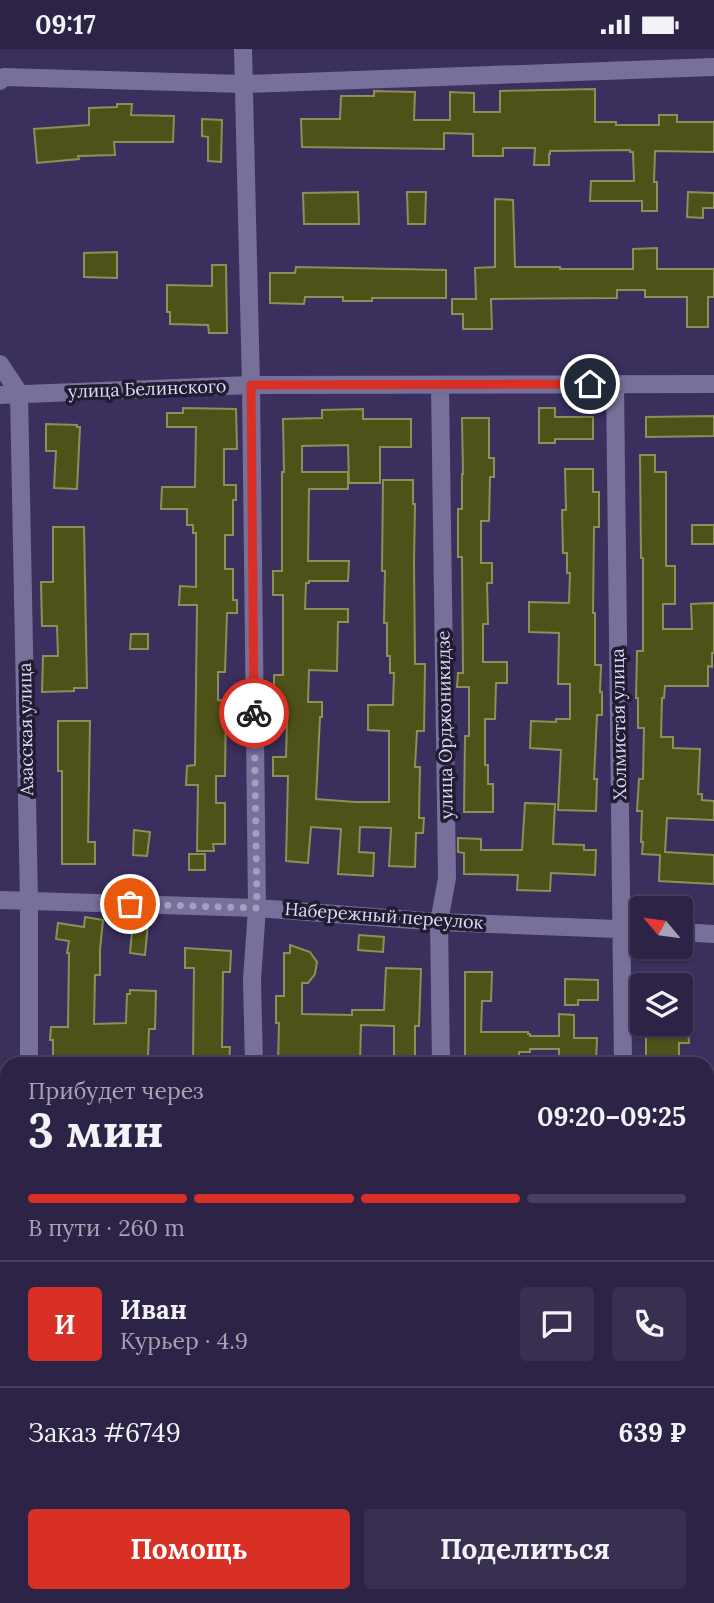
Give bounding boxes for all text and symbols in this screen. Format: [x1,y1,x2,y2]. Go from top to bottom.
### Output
text: 09:17 [35,8,96,41]
pin [560,354,620,414]
icon: home [571,365,609,403]
street label: улица Белинского [67,374,227,403]
street label: улица Орджоникидзе [431,630,458,820]
street label: Холмистая улица [606,648,631,800]
street label: Азасская улица [13,662,38,797]
courier [219,678,289,748]
icon: bike [235,694,273,732]
pin [100,874,160,934]
icon: bag [111,885,149,923]
north arrow [630,896,693,959]
map controls [630,896,693,1036]
street label: Набережный переулок [284,897,485,934]
button: layers [630,973,693,1036]
text: Прибудет через [28,1076,204,1105]
text: 09:20–09:25 [537,1100,686,1133]
text: 3 мин [28,1101,164,1160]
text: В пути · 260 m [28,1213,185,1242]
button: chat [520,1287,594,1361]
button: phone [612,1287,686,1361]
text: Иван [120,1293,187,1326]
text: И [54,1308,76,1341]
text: Курьер · 4.9 [120,1326,248,1355]
text: Заказ #6749 [28,1416,181,1449]
text: 639 ₽ [619,1416,686,1449]
button: Помощь [28,1509,350,1589]
button: Поделиться [364,1509,686,1589]

